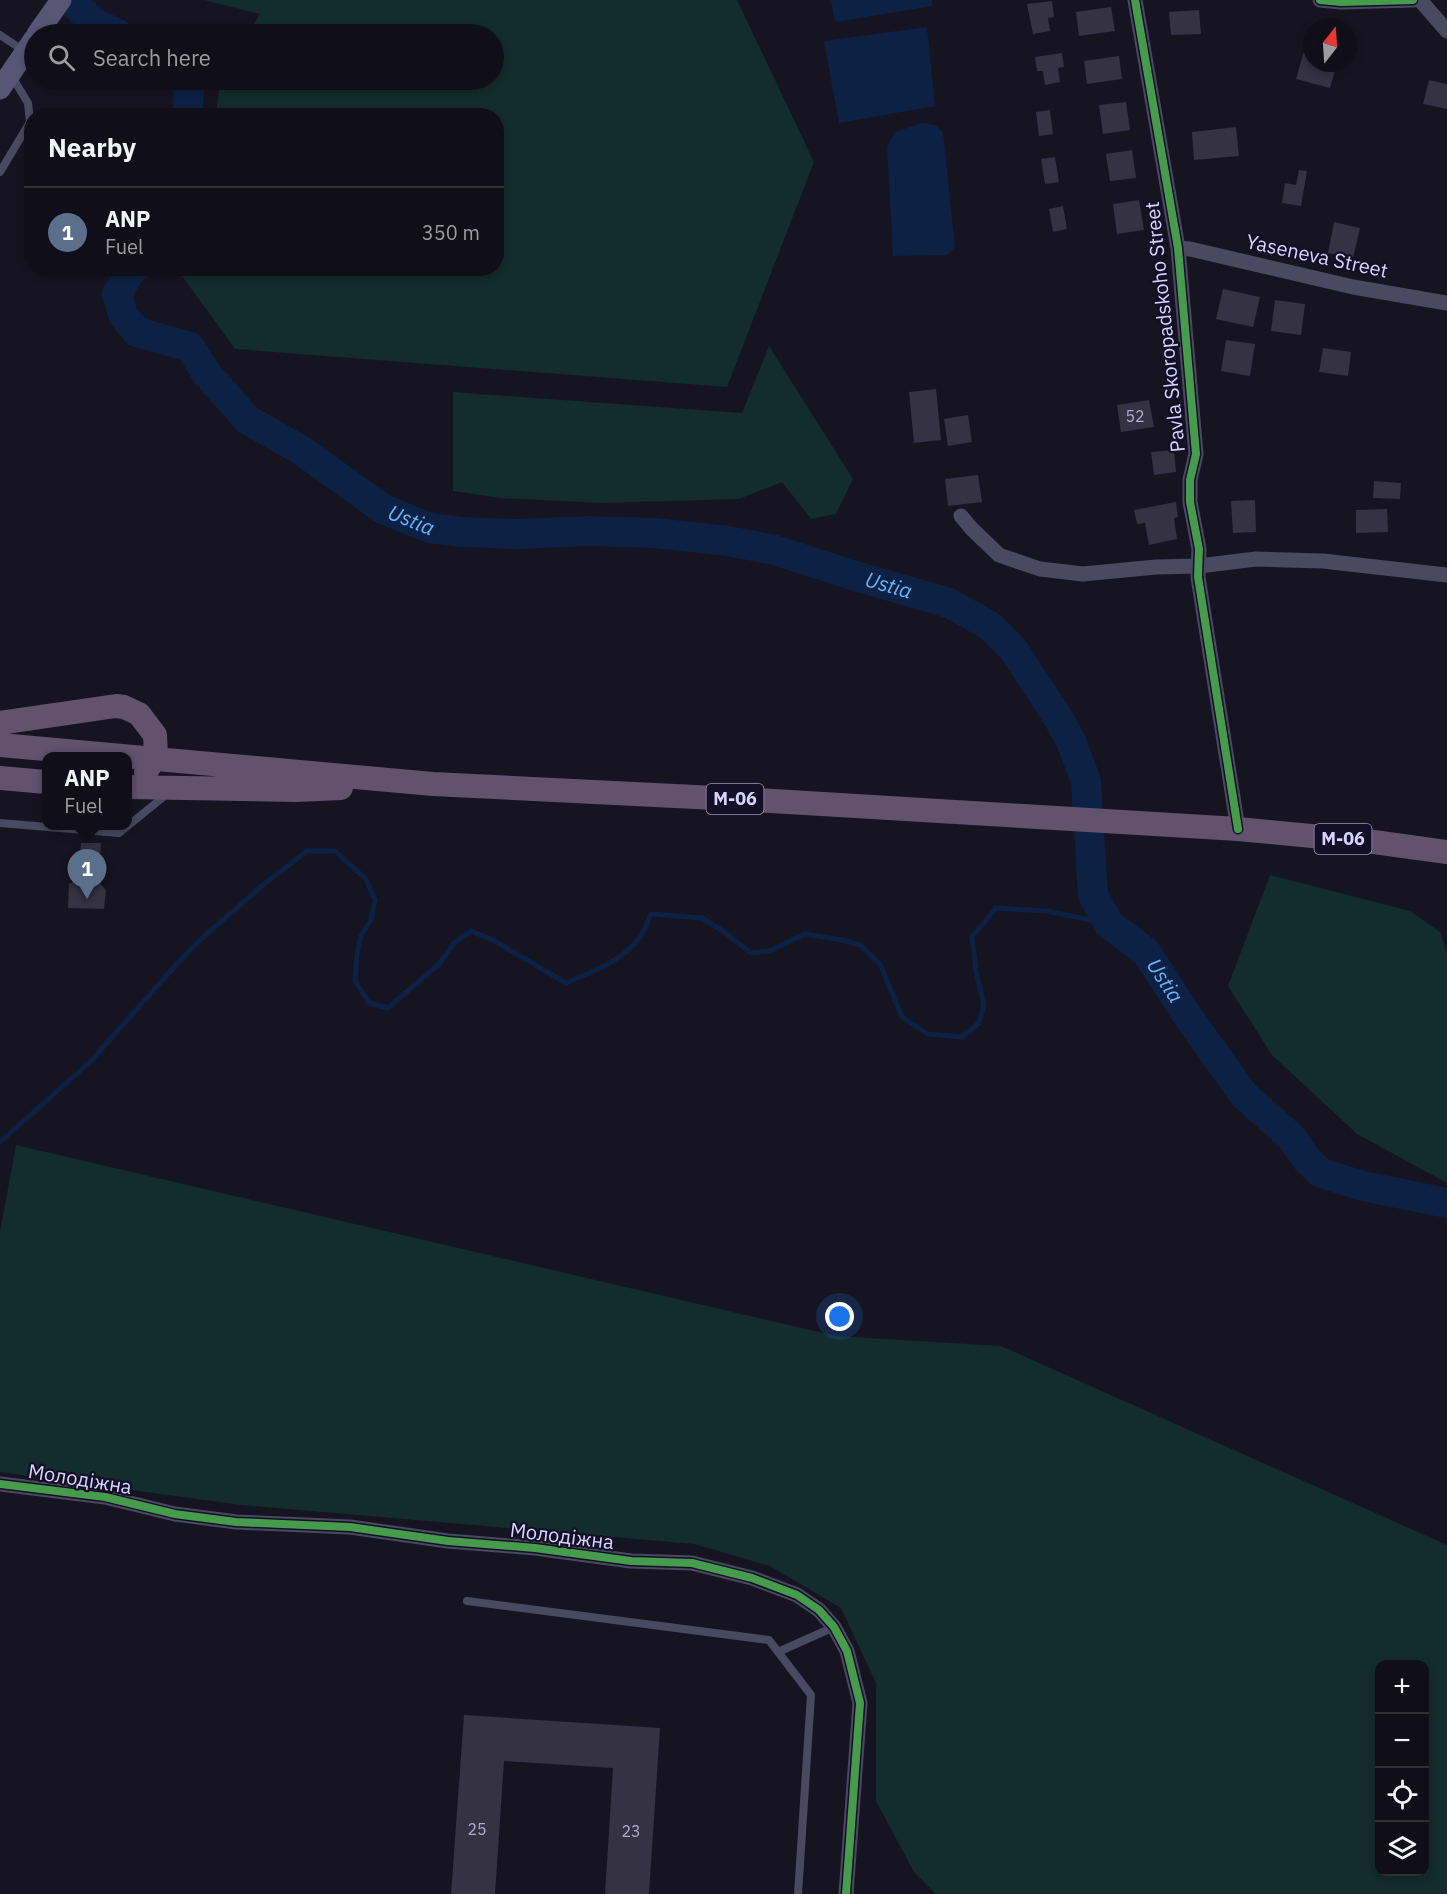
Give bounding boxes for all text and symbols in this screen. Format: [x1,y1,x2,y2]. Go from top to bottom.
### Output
north arrow [1303,18,1357,72]
search box [24,24,504,90]
icon: search [45,41,78,74]
text: Search here [93,43,211,72]
text: Nearby [48,130,136,164]
street label: Pavla Skoropadskoho Street [1138,200,1191,454]
text: ANP [105,204,150,233]
text: 1 [62,219,74,246]
text: 350 m [422,219,480,246]
street label: Yaseneva Street [1244,227,1391,284]
text: Fuel [105,233,143,260]
house number: 52 [1125,406,1145,426]
water label: Ustia [384,498,439,541]
water label: Ustia [862,565,916,605]
popup [42,752,132,830]
text: ANP [64,763,110,792]
road number: М-06 [706,784,764,814]
text: Fuel [64,792,103,819]
road number: М-06 [1314,824,1372,854]
pin: 1 [68,850,106,899]
water label: Ustia [1141,953,1190,1008]
your location [825,1302,854,1331]
street label: Молодіжна [26,1457,134,1500]
street label: Молодіжна [509,1516,616,1555]
map controls [1375,1660,1429,1876]
button: + [1375,1660,1429,1714]
button: − [1375,1714,1429,1768]
button: locate [1375,1768,1429,1822]
house number: 25 [467,1819,487,1839]
house number: 23 [621,1821,641,1841]
button: layers [1375,1822,1429,1876]

